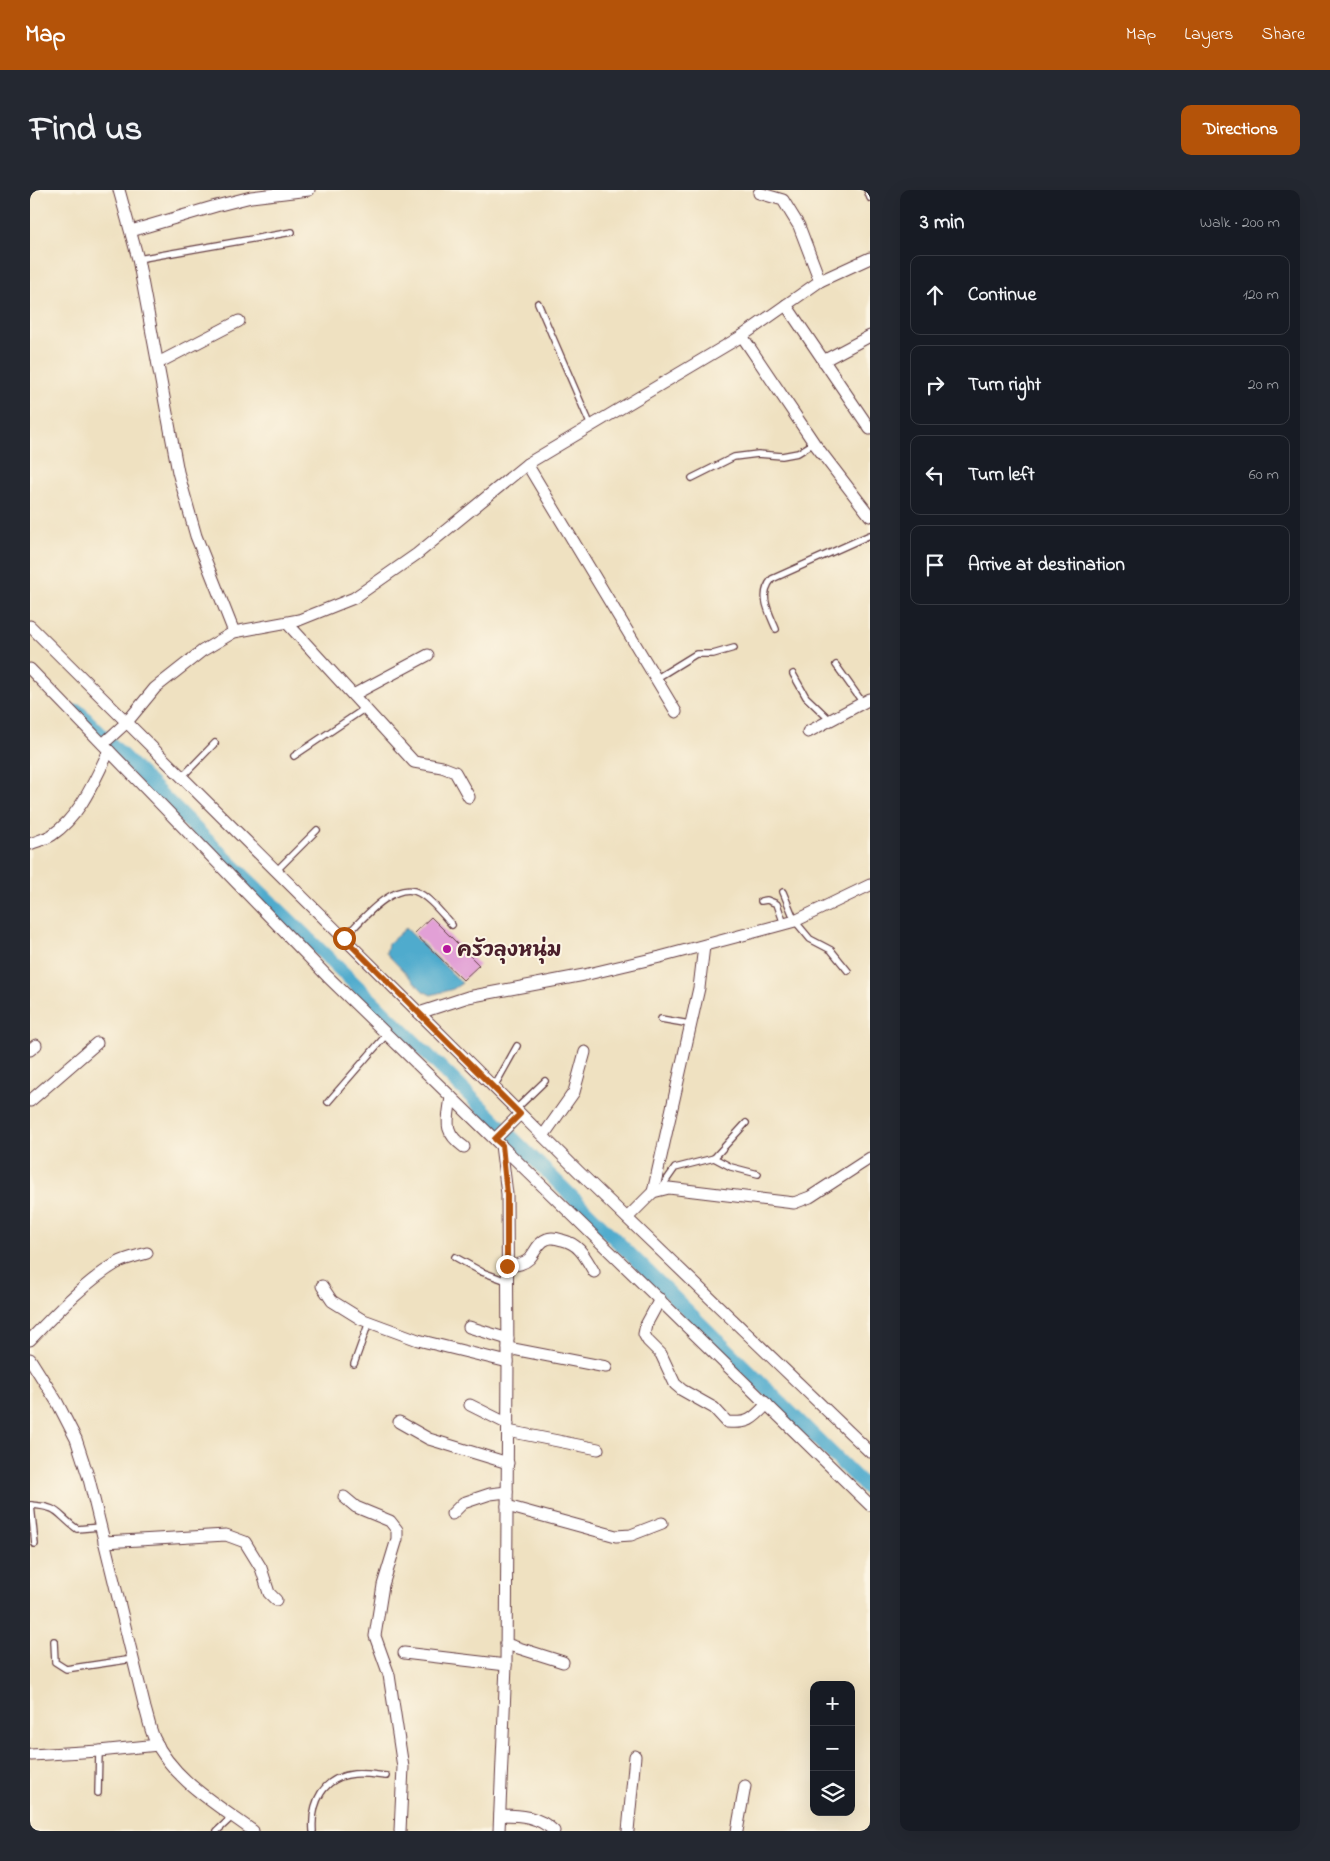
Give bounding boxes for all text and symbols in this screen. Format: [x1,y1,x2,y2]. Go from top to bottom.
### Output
text: Map [25,18,66,53]
text: Map [1126,22,1156,48]
text: Layers [1184,22,1234,48]
text: Share [1262,22,1305,48]
text: Find us [30,105,142,156]
button: Directions [1181,105,1300,155]
text: 3 min [920,208,964,238]
text: Walk · 200 m [1200,211,1280,235]
icon: ahead [921,281,949,309]
text: Continue [968,282,1036,309]
text: 120 m [1243,283,1279,307]
icon: right [921,371,949,399]
text: Turn right [968,372,1041,399]
text: 20 m [1248,373,1279,397]
icon: left [921,461,949,489]
text: Turn left [968,462,1035,489]
text: 60 m [1249,463,1279,487]
icon: arrive [921,551,949,579]
text: Arrive at destination [968,552,1125,579]
route start [333,927,356,950]
place label: ครัวลุงหนุ่ม [457,936,561,966]
marker: ครัวลุงหนุ่ม [441,943,453,955]
route end [496,1255,519,1278]
map controls [810,1681,855,1816]
button: + [810,1681,855,1726]
button: − [810,1726,855,1771]
button: layers [810,1771,855,1816]

